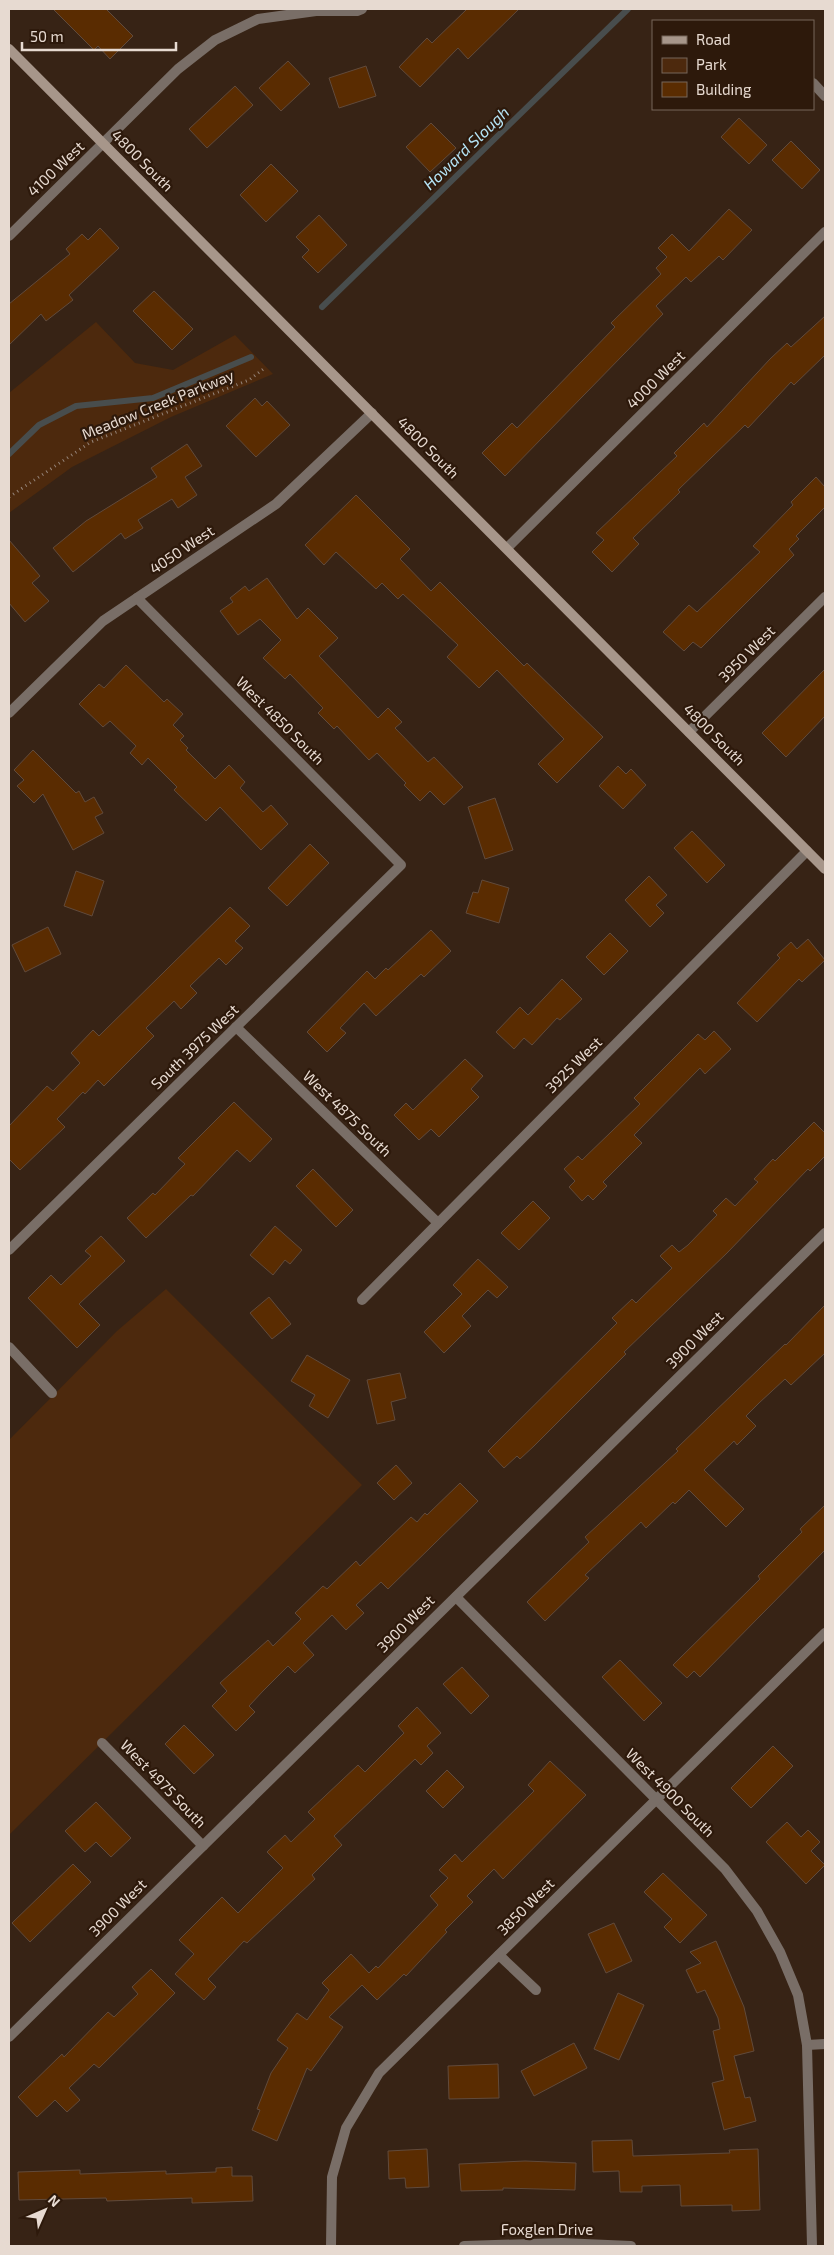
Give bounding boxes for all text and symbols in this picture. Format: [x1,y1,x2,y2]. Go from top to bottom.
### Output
scale bar [22,20,176,52]
legend [652,20,814,110]
text: 50 m [30,27,64,45]
text: Road [696,30,731,48]
text: Park [696,55,727,73]
text: Building [696,80,752,98]
water label: Howard Slough [419,102,512,193]
street label: 4800 South [108,126,177,195]
street label: 4100 West [23,137,88,200]
street label: 4000 West [622,346,688,412]
street label: Meadow Creek Parkway [79,365,236,443]
street label: 4800 South [394,413,463,482]
street label: 4050 West [146,521,217,577]
street label: 3950 West [714,621,778,685]
street label: West 4850 South [233,672,329,768]
street label: 4800 South [680,700,749,769]
street label: South 3975 West [147,1000,242,1092]
street label: 3925 West [542,1032,605,1096]
street label: West 4875 South [300,1067,396,1160]
street label: 3900 West [662,1307,727,1372]
street label: 3900 West [373,1591,438,1656]
street label: West 4975 South [117,1736,210,1831]
street label: West 4900 South [623,1744,719,1840]
street label: 3850 West [493,1874,558,1938]
street label: 3900 West [85,1875,150,1940]
north arrow [20,2185,70,2235]
text: N [45,2191,64,2210]
street label: Foxglen Drive [501,2220,593,2238]

